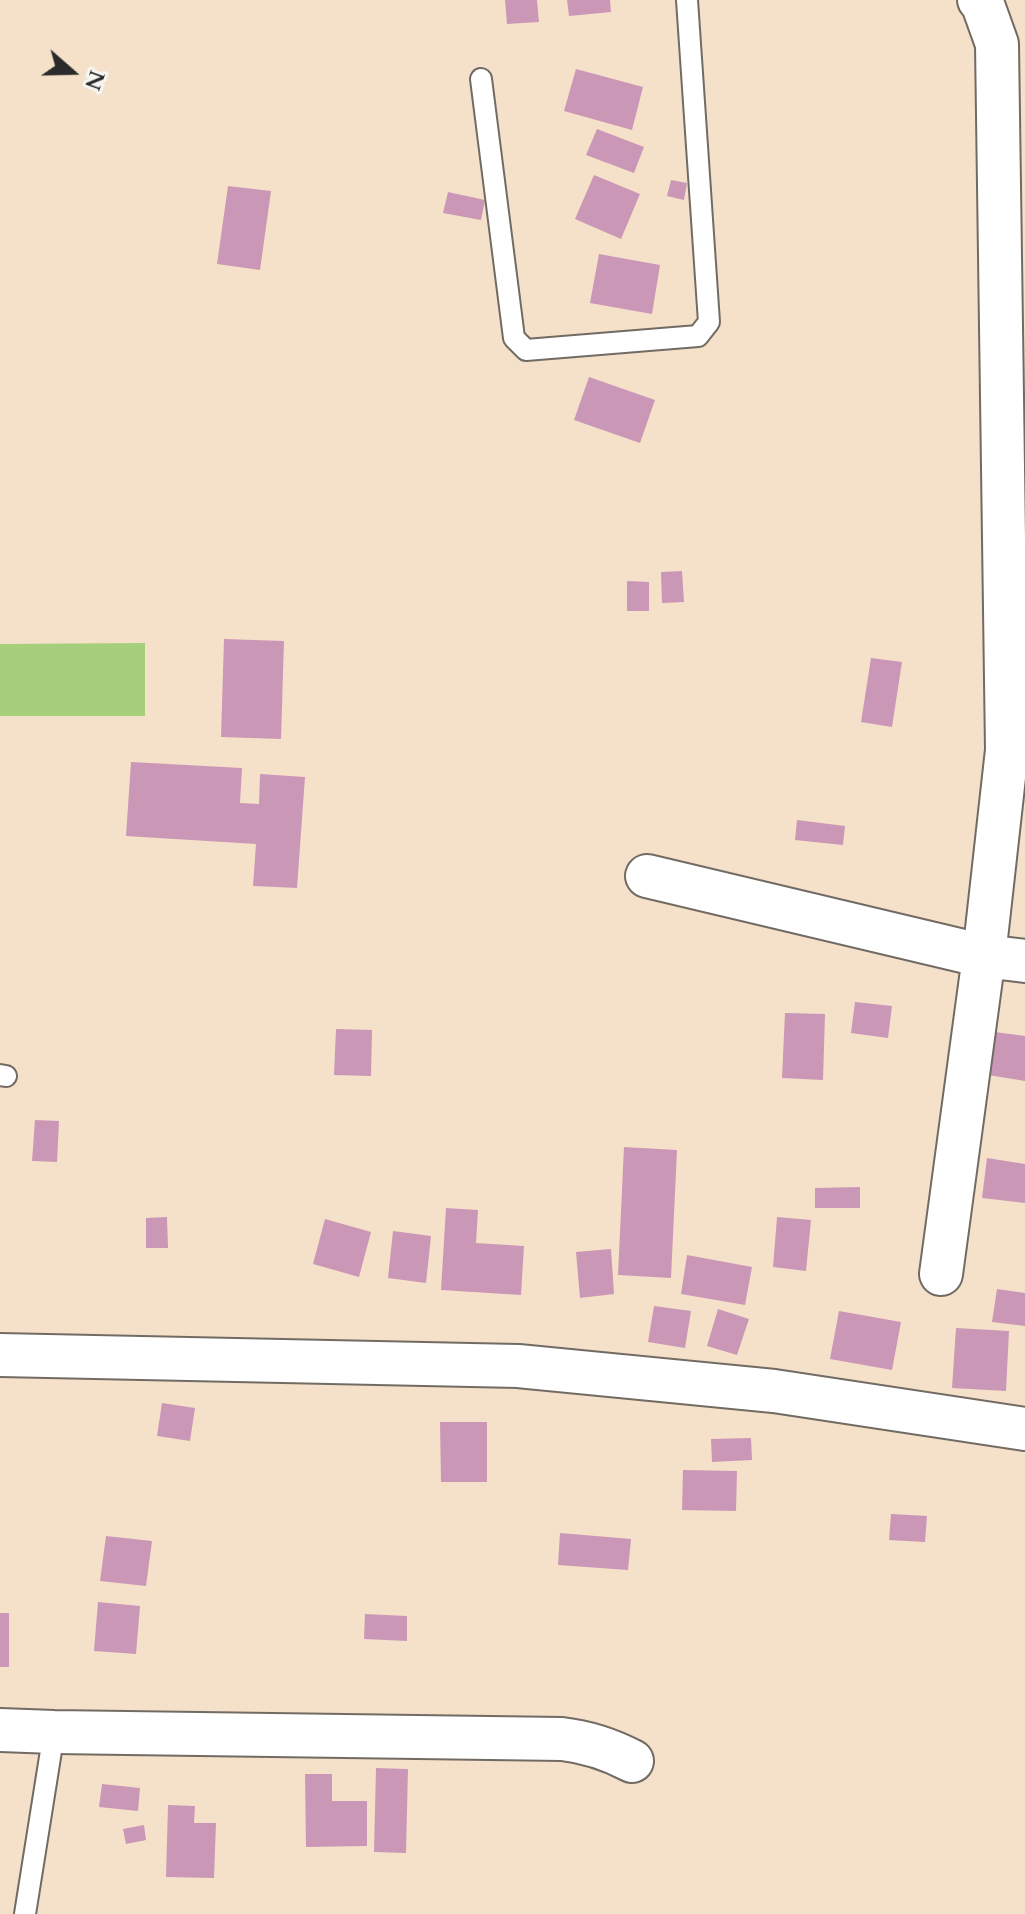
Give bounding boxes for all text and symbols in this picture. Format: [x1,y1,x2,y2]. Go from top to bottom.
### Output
north arrow [32,32,112,112]
text: N [77,66,112,94]

